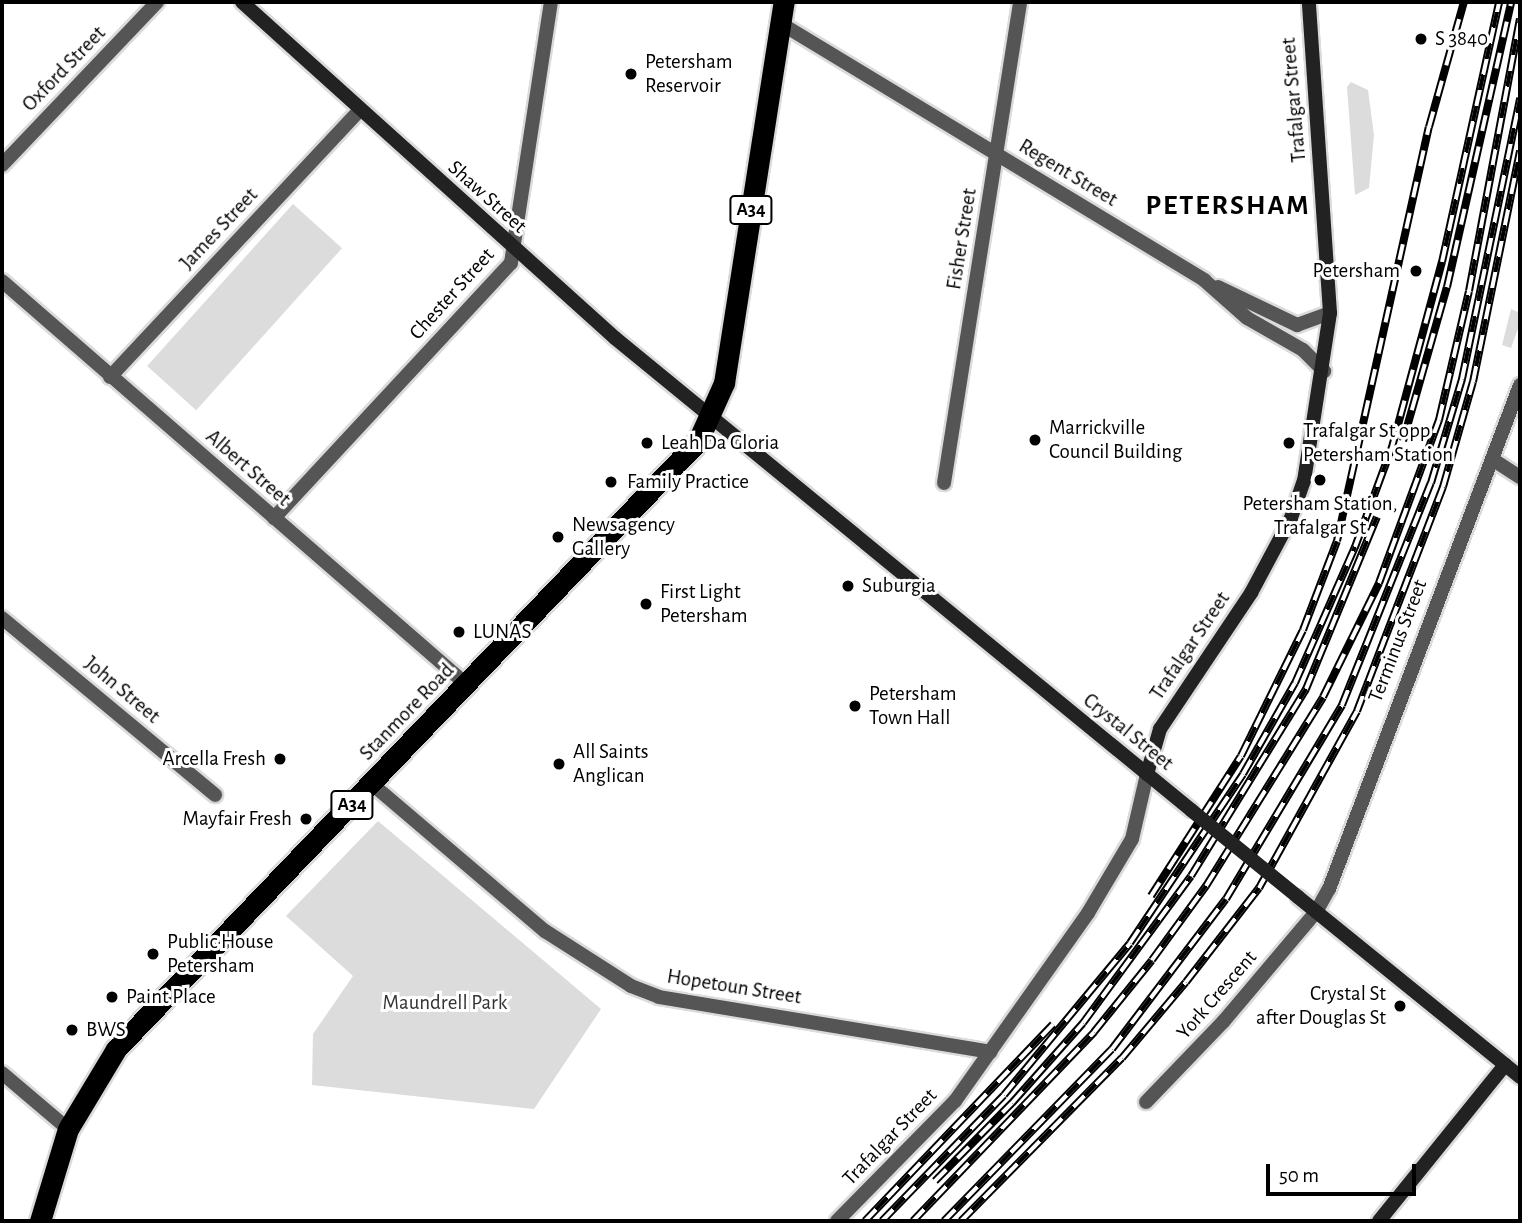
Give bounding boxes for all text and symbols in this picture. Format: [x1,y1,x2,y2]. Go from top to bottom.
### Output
street label: Oxford Street [17,21,111,117]
place label: S 3840 [1435,26,1488,52]
marker: S 3840 [1413,31,1429,47]
street label: Trafalgar Street [1276,37,1312,163]
place label: Petersham Reservoir [645,49,733,99]
marker: Petersham Reservoir [623,66,639,82]
street label: Regent Street [1014,134,1122,212]
street label: Shaw Street [442,155,532,239]
street label: James Street [175,183,263,275]
street label: Fisher Street [942,187,982,291]
district label: PETERSHAM [1147,189,1309,223]
road number: A34 [728,194,774,226]
street label: Chester Street [404,243,500,345]
place label: Petersham [1312,258,1400,284]
marker: Petersham [1406,261,1426,281]
place label: Marrickville Council Building [1049,415,1182,465]
place label: Trafalgar St opp Petersham Station [1303,418,1453,468]
street label: Albert Street [200,424,296,512]
place label: Leah Da Gloria [661,430,779,456]
marker: Marrickville Council Building [1027,432,1043,448]
marker: Leah Da Gloria [639,435,655,451]
marker: Trafalgar St opp Petersham Station [1281,435,1297,451]
place label: Family Practice [627,469,749,495]
marker: Family Practice [601,472,621,492]
marker: Petersham Station, Trafalgar St [1312,472,1328,488]
place label: Petersham Station, Trafalgar St [1243,491,1397,541]
place label: Newsagency Gallery [572,512,675,562]
marker: Newsagency Gallery [550,529,566,545]
place label: Suburgia [862,573,936,599]
street label: Terminus Street [1363,576,1433,706]
marker: Suburgia [840,578,856,594]
place label: First Light Petersham [660,579,748,629]
street label: Trafalgar Street [1145,587,1235,705]
marker: First Light Petersham [638,596,654,612]
place label: LUNAS [473,619,531,645]
marker: LUNAS [451,624,467,640]
street label: John Street [79,651,165,729]
street label: Stanmore Road [354,658,460,766]
place label: Petersham Town Hall [869,681,957,731]
street label: Crystal Street [1078,688,1178,776]
marker: Petersham Town Hall [847,698,863,714]
place label: All Saints Anglican [573,739,649,789]
place label: Arcella Fresh [163,746,266,772]
marker: Arcella Fresh [272,751,288,767]
marker: All Saints Anglican [551,756,567,772]
road number: A34 [329,790,375,820]
place label: Mayfair Fresh [183,806,292,832]
marker: Mayfair Fresh [298,811,314,827]
place label: Public House Petersham [167,929,273,979]
street label: York Crescent [1172,945,1262,1045]
marker: Public House Petersham [145,946,161,962]
street label: Hopetoun Street [665,964,803,1010]
place label: Crystal St after Douglas St [1256,981,1386,1031]
place label: Paint Place [126,984,216,1010]
marker: Paint Place [104,989,120,1005]
park label: Maundrell Park [383,990,507,1016]
marker: Crystal St after Douglas St [1392,998,1408,1014]
place label: BWS [86,1017,126,1043]
marker: BWS [64,1022,80,1038]
street label: Trafalgar Street [837,1083,943,1191]
scale bar [1270,1150,1420,1194]
text: 50 m [1279,1165,1319,1186]

